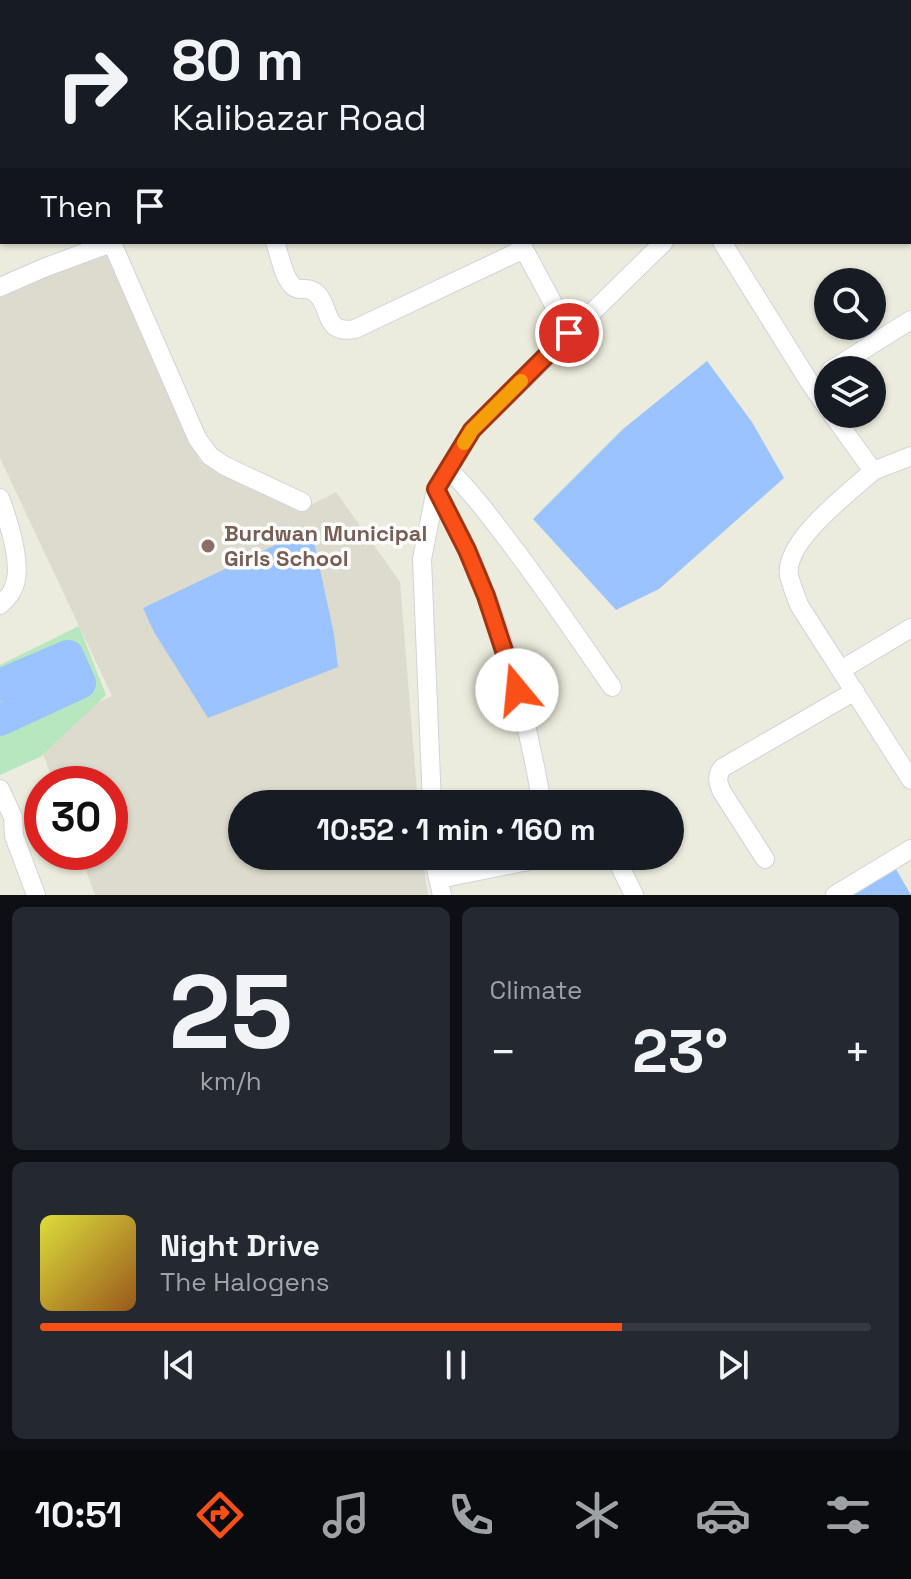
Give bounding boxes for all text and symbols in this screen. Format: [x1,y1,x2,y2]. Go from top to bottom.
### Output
text: 80 m [172,25,304,96]
icon: right [40,32,144,136]
text: Kalibazar Road [172,95,427,141]
icon: arrive [128,184,172,228]
text: Then [40,187,112,226]
map controls [814,268,886,428]
button: search [814,268,886,340]
pin [535,299,603,367]
icon: arrive [547,311,591,355]
button: layers [814,356,886,428]
place label: Burdwan Municipal Girls School [224,519,427,572]
marker: Burdwan Municipal Girls School [199,537,217,555]
position arrow [475,648,559,732]
speed limit sign: 30 [24,766,128,870]
text: 10:52 · 1 min · 160 m [316,810,596,849]
text: 25 [169,946,293,1078]
text: Climate [490,973,582,1007]
text: 23° [632,1013,728,1090]
text: − [490,1024,517,1080]
text: + [844,1024,871,1080]
text: km/h [200,1064,262,1098]
text: Night Drive [160,1226,320,1265]
text: The Halogens [160,1265,329,1299]
icon: previous [157,1343,201,1387]
icon: pause [434,1343,478,1387]
icon: next [711,1343,755,1387]
icon: directions [192,1487,248,1543]
icon: music [318,1487,374,1543]
icon: phone [443,1487,499,1543]
icon: climate [569,1487,625,1543]
icon: car [695,1487,751,1543]
icon: filters [820,1487,876,1543]
text: 10:51 [35,1492,122,1538]

